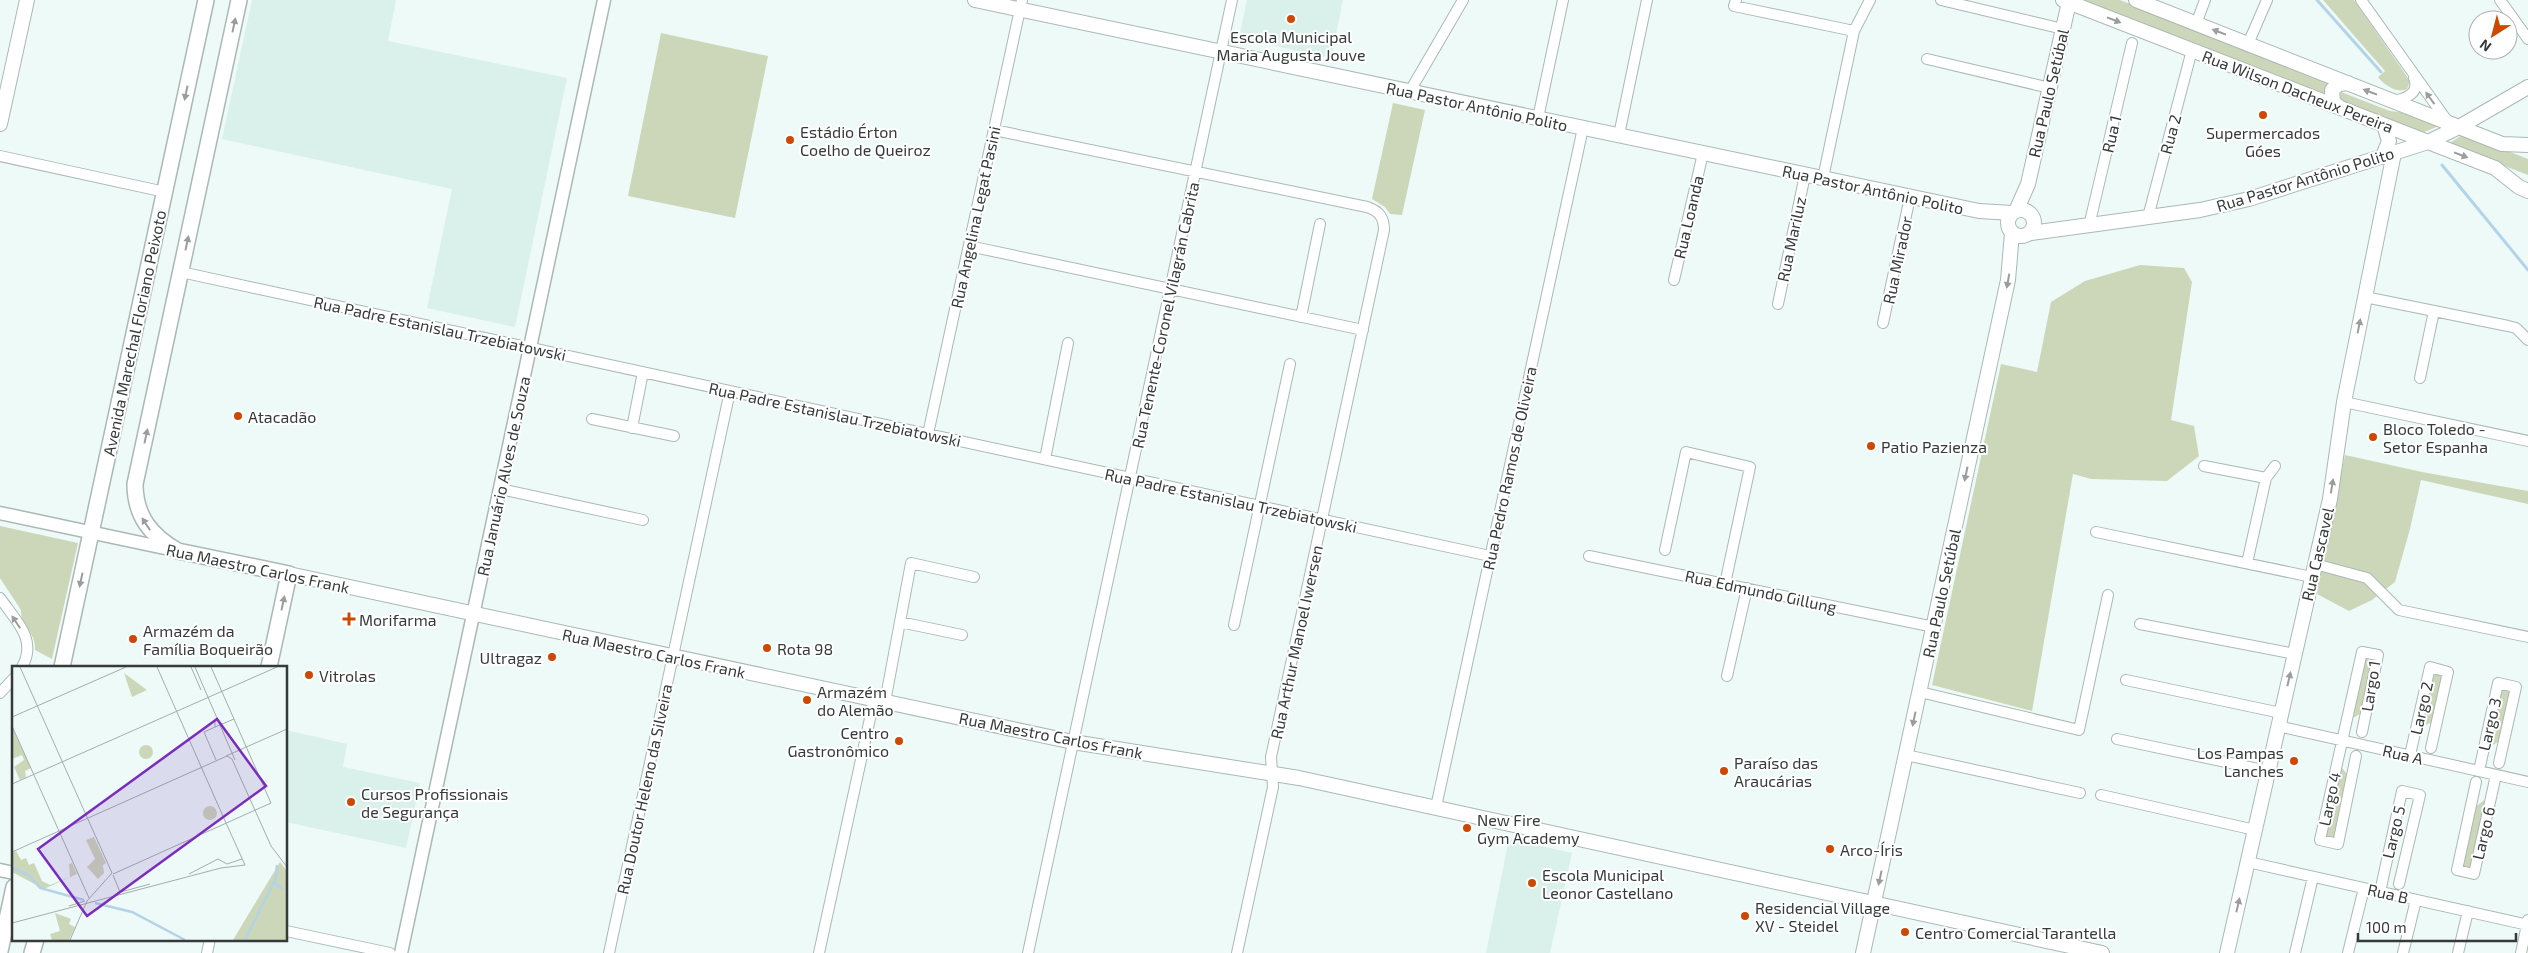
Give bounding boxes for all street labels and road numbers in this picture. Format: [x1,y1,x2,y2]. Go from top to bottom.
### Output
street label: Rua Paulo Setúbal [2024,27,2072,159]
street label: Rua Wilson Dacheux Pereira [2200,46,2396,136]
street label: Rua Pastor Antônio Polito [1385,77,1569,135]
street label: Rua 2 [2156,112,2184,156]
street label: Rua 1 [2097,113,2125,155]
street label: Rua Angelina Legat Pasini [946,124,1004,310]
street label: Rua Pastor Antônio Polito [2214,143,2396,215]
street label: Rua Pastor Antônio Polito [1781,160,1965,218]
street label: Rua Loanda [1669,174,1707,260]
street label: Rua Tenente-Coronel Vilagrán Cabrita [1127,180,1203,450]
street label: Rua Mariluz [1773,195,1809,283]
street label: Avenida Marechal Floriano Peixoto [99,208,169,458]
street label: Rua Mirador [1878,214,1916,306]
street label: Rua Padre Estanislau Trzebiatowski [312,292,568,364]
street label: Rua Pedro Ramos de Oliveira [1478,364,1540,572]
street label: Rua Januário Alves de Souza [473,374,533,578]
street label: Rua Padre Estanislau Trzebiatowski [707,378,963,450]
street label: Rua Padre Estanislau Trzebiatowski [1103,464,1359,536]
street label: Rua Cascavel [2297,505,2337,603]
street label: Rua Paulo Setúbal [1918,526,1964,659]
street label: Rua Maestro Carlos Frank [165,539,351,597]
street label: Rua Arthur Manoel Iwersen [1266,543,1326,741]
street label: Rua Edmundo Gillung [1683,566,1839,616]
street label: Rua Maestro Carlos Frank [561,624,747,682]
street label: Largo 1 [2357,659,2383,713]
street label: Largo 2 [2406,680,2436,736]
street label: Rua Doutor Heleno da Silveira [612,682,676,896]
street label: Largo 3 [2474,696,2504,752]
street label: Rua Maestro Carlos Frank [958,708,1144,762]
street label: Rua A [2381,740,2425,768]
street label: Largo 4 [2314,770,2344,828]
street label: Largo 5 [2378,804,2408,860]
street label: Largo 6 [2468,805,2498,861]
street label: Rua B [2366,879,2410,907]

